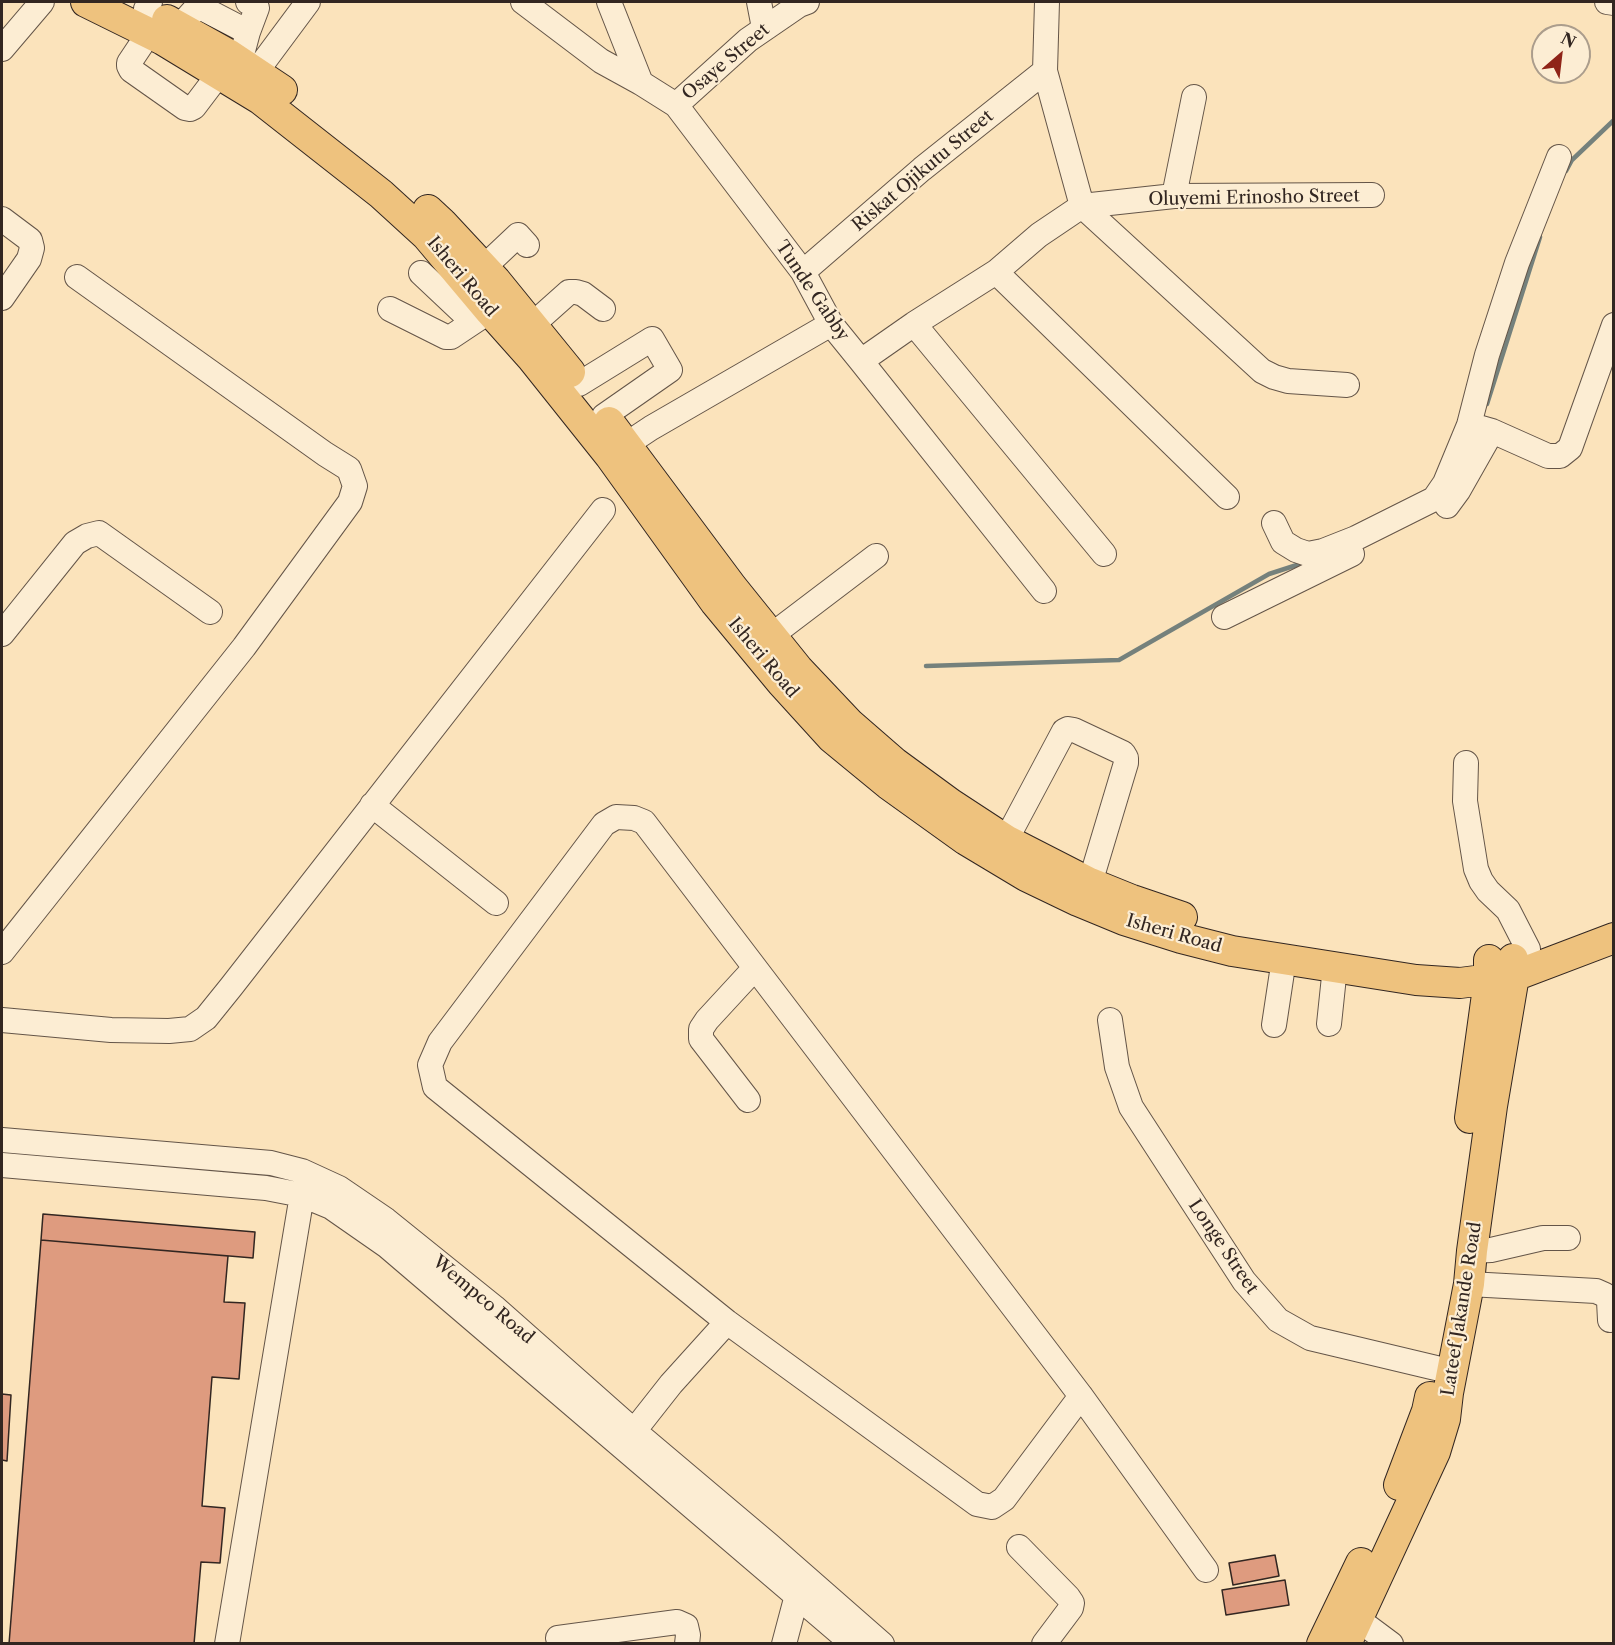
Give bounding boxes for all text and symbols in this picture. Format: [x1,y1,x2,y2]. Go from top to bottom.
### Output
street label: Osaye Street [678,19,774,105]
north arrow [1531,24,1591,84]
text: N [1558,28,1579,52]
street label: Riskat Ojikutu Street [848,106,998,236]
street label: Oluyemi Erinosho Street [1148,185,1360,211]
street label: Isheri Road [422,232,502,322]
street label: Tunde Gabby [771,237,853,345]
street label: Isheri Road [723,613,803,703]
street label: Isheri Road [1124,910,1224,958]
street label: Longe Street [1183,1196,1263,1298]
street label: Lateef Jakande Road [1438,1220,1486,1398]
street label: Wempco Road [428,1251,538,1349]

